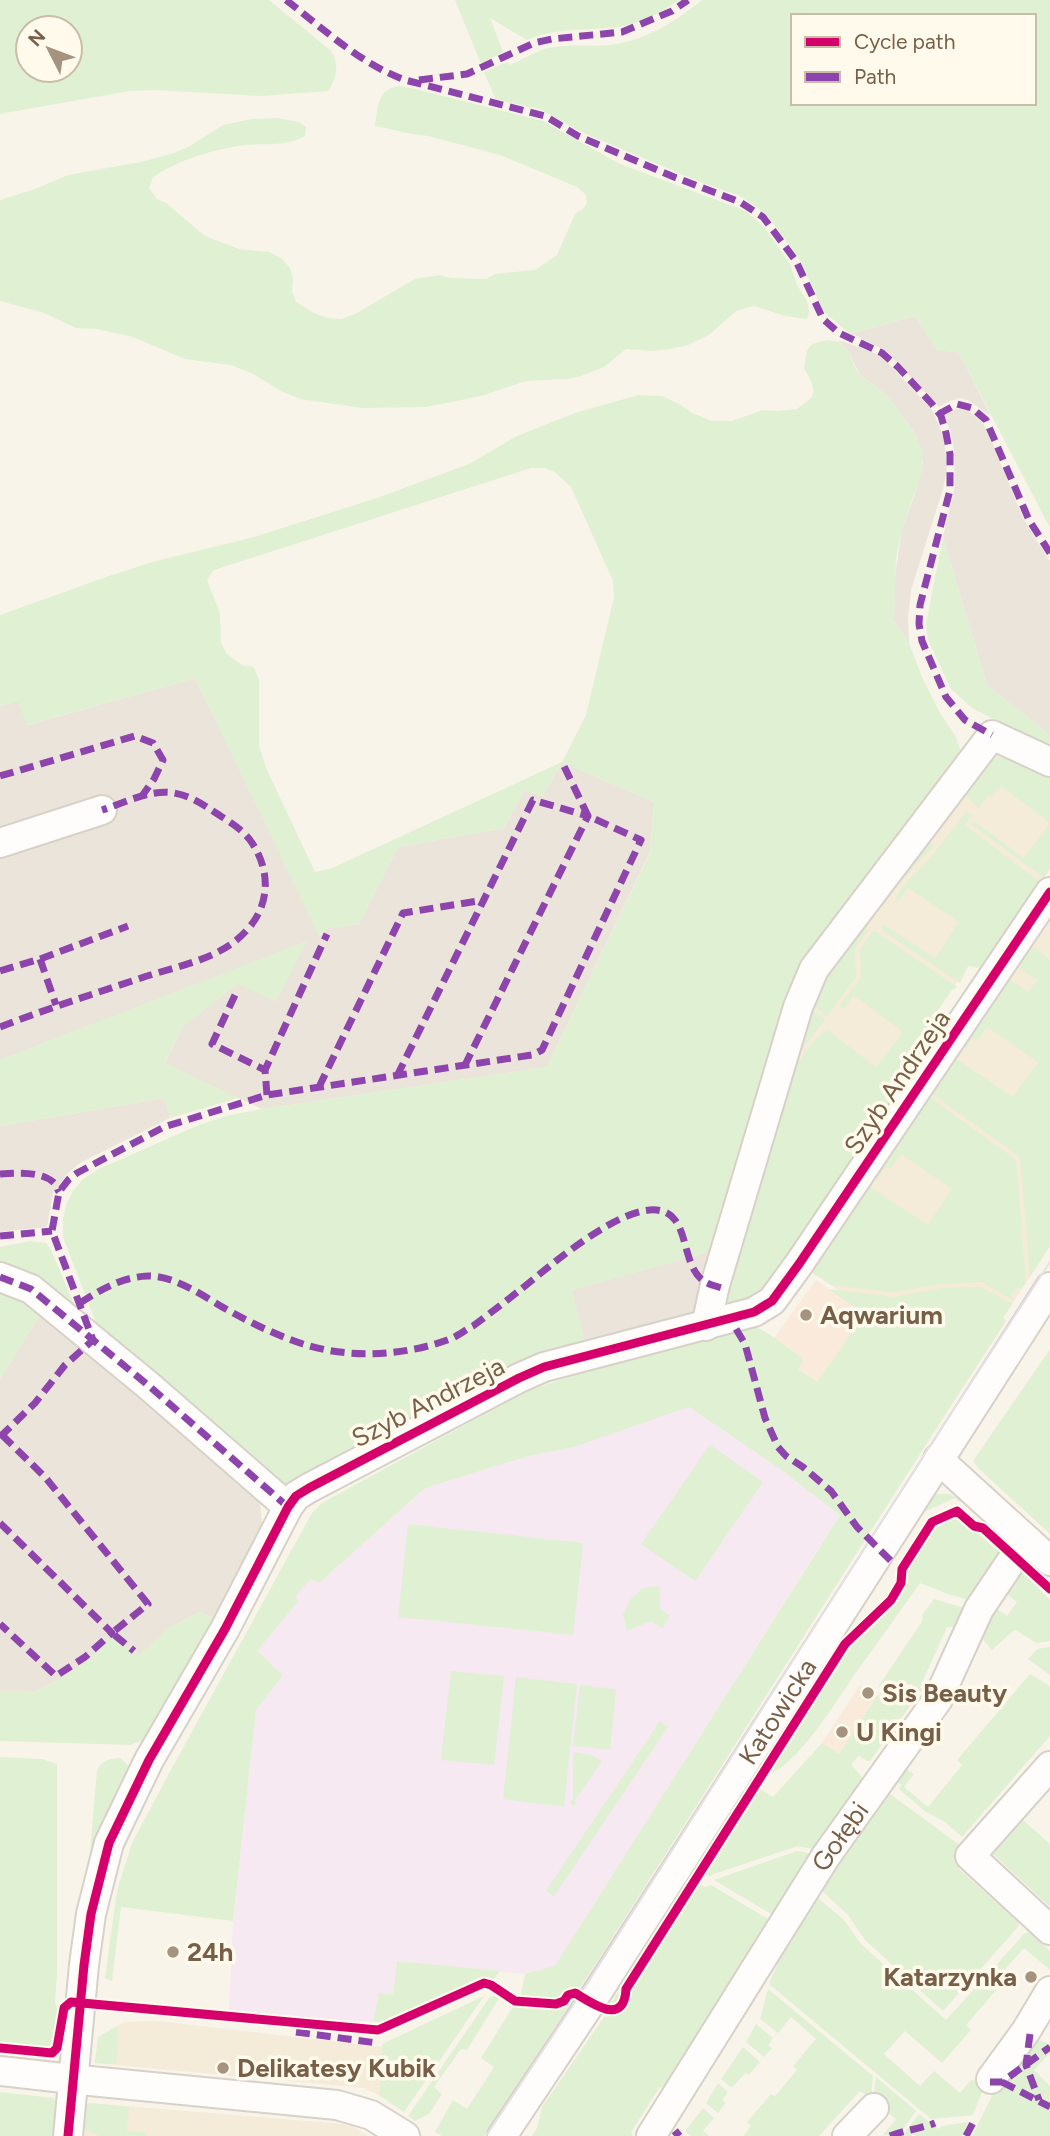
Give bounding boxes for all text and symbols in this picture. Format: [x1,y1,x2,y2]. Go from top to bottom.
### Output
north arrow [14,14,84,84]
legend [791,14,1036,105]
text: N [23,25,50,51]
text: Cycle path [854,29,955,54]
text: Path [854,64,896,89]
street label: Szyb Andrzeja [837,1004,957,1160]
place label: Aqwarium [820,1299,943,1331]
marker: Aqwarium [798,1307,814,1323]
street label: Szyb Andrzeja [346,1350,510,1454]
street label: Katowicka [732,1653,823,1771]
place label: Sis Beauty [882,1677,1007,1709]
marker: Sis Beauty [860,1685,876,1701]
place label: U Kingi [856,1716,942,1748]
marker: U Kingi [834,1724,850,1740]
street label: Gołębi [804,1796,875,1877]
place label: 24h [187,1936,233,1968]
marker: 24h [165,1944,181,1960]
place label: Katarzynka [883,1961,1017,1993]
marker: Katarzynka [1023,1969,1039,1985]
place label: Delikatesy Kubik [237,2052,436,2084]
marker: Delikatesy Kubik [215,2060,231,2076]

